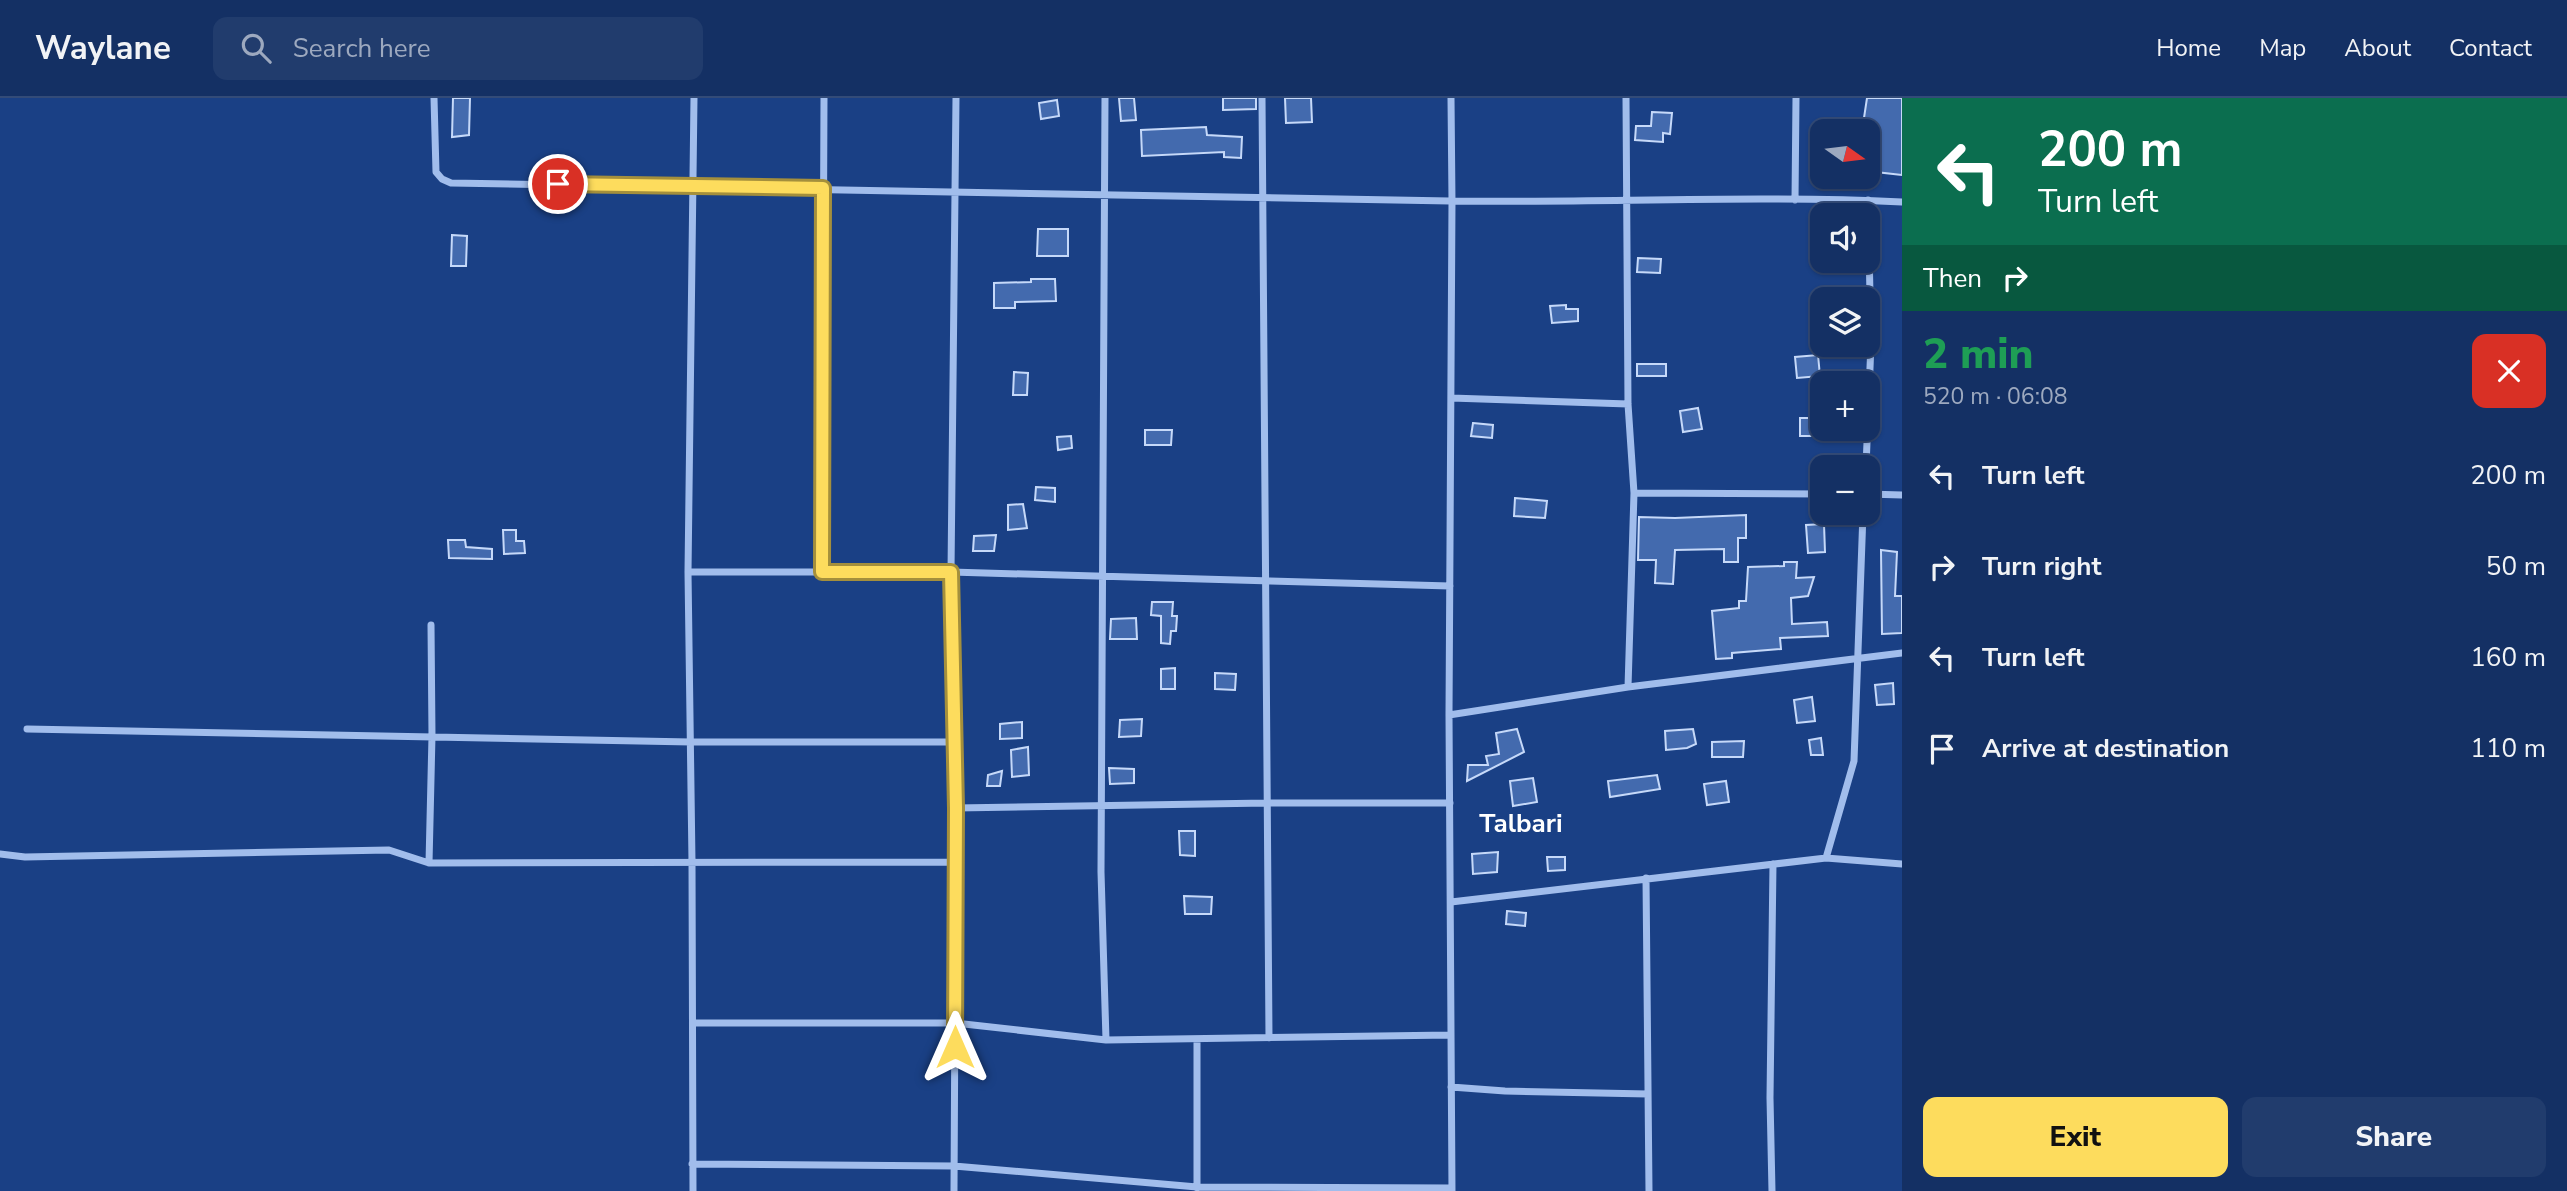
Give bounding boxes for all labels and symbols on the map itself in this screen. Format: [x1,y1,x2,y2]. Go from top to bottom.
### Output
north arrow [1810,119,1880,189]
pin [528,154,588,214]
district label: Talbari [1479,806,1563,841]
position arrow [918,1010,992,1084]

